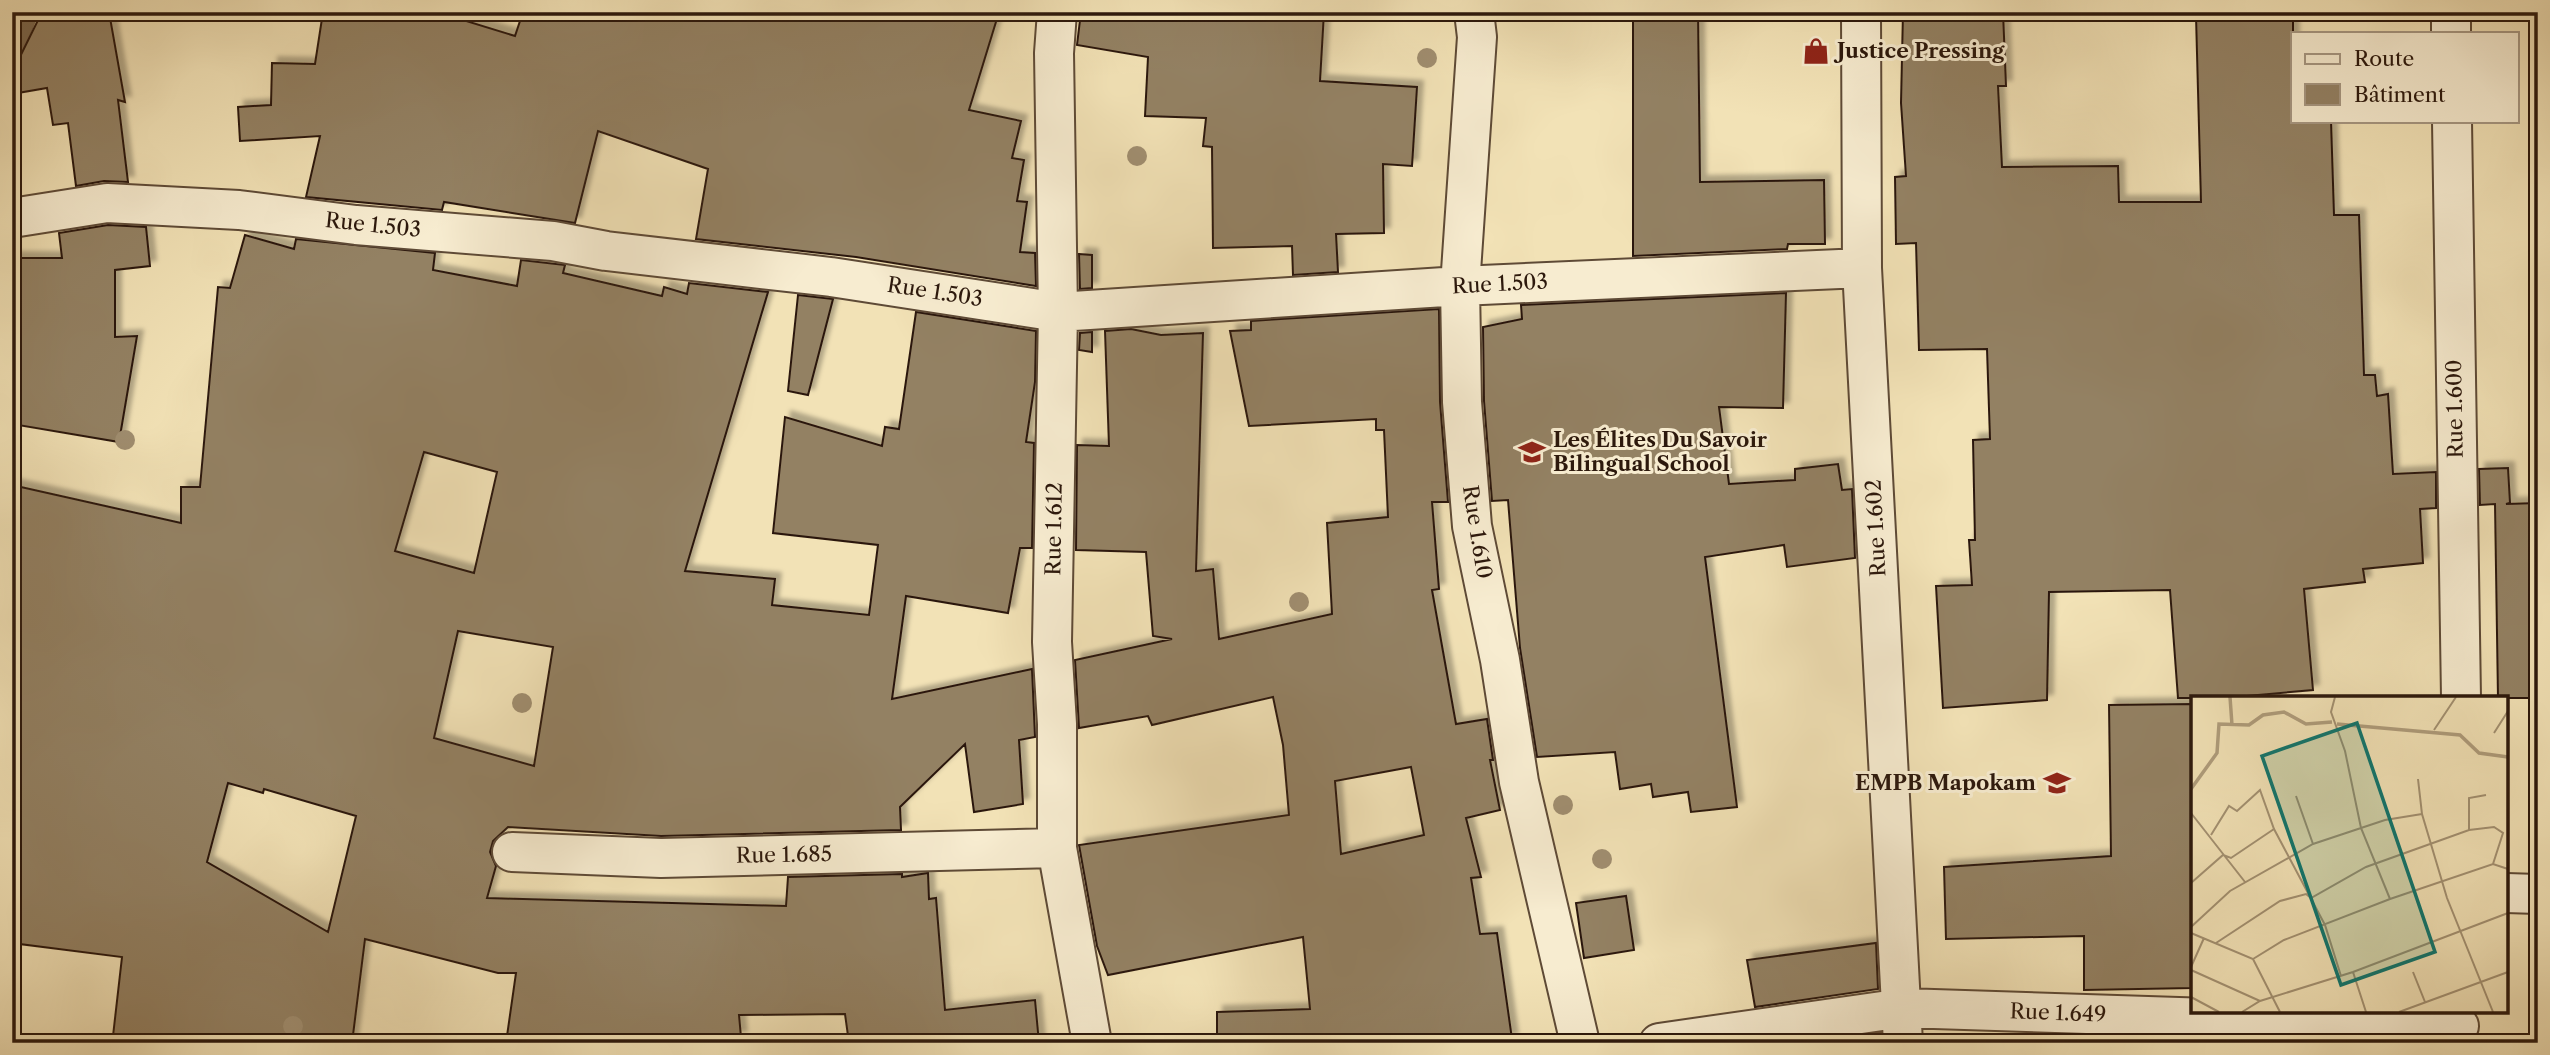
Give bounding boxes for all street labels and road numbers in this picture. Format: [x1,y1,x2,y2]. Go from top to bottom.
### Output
street label: Rue 1.503 [324,207,422,242]
street label: Rue 1.503 [1451,268,1549,299]
street label: Rue 1.503 [886,272,985,311]
street label: Rue 1.600 [2441,359,2468,459]
street label: Rue 1.602 [1860,479,1891,577]
street label: Rue 1.612 [1040,482,1067,576]
street label: Rue 1.610 [1458,483,1497,580]
street label: Rue 1.685 [736,841,832,868]
street label: Rue 1.649 [2009,998,2107,1027]

